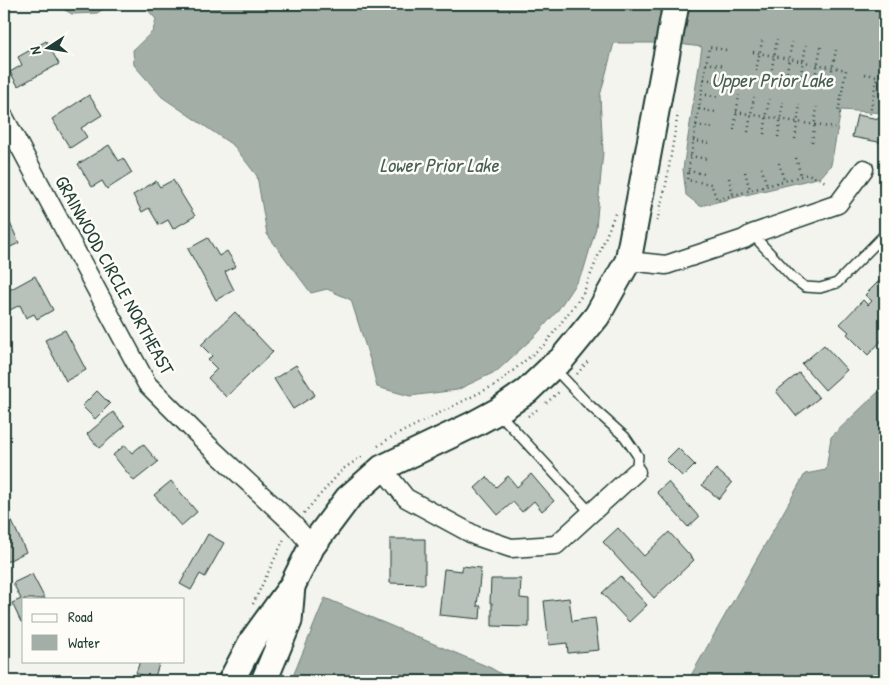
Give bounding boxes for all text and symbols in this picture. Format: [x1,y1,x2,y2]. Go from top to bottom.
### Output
north arrow [22,22,72,72]
text: N [25,45,45,56]
water label: Upper Prior Lake [711,66,834,94]
water label: Lower Prior Lake [380,151,499,178]
street label: GRAINWOOD CIRCLE NORTHEAST [49,171,181,380]
legend [22,598,185,662]
text: Road [68,606,93,627]
text: Water [68,632,100,653]

